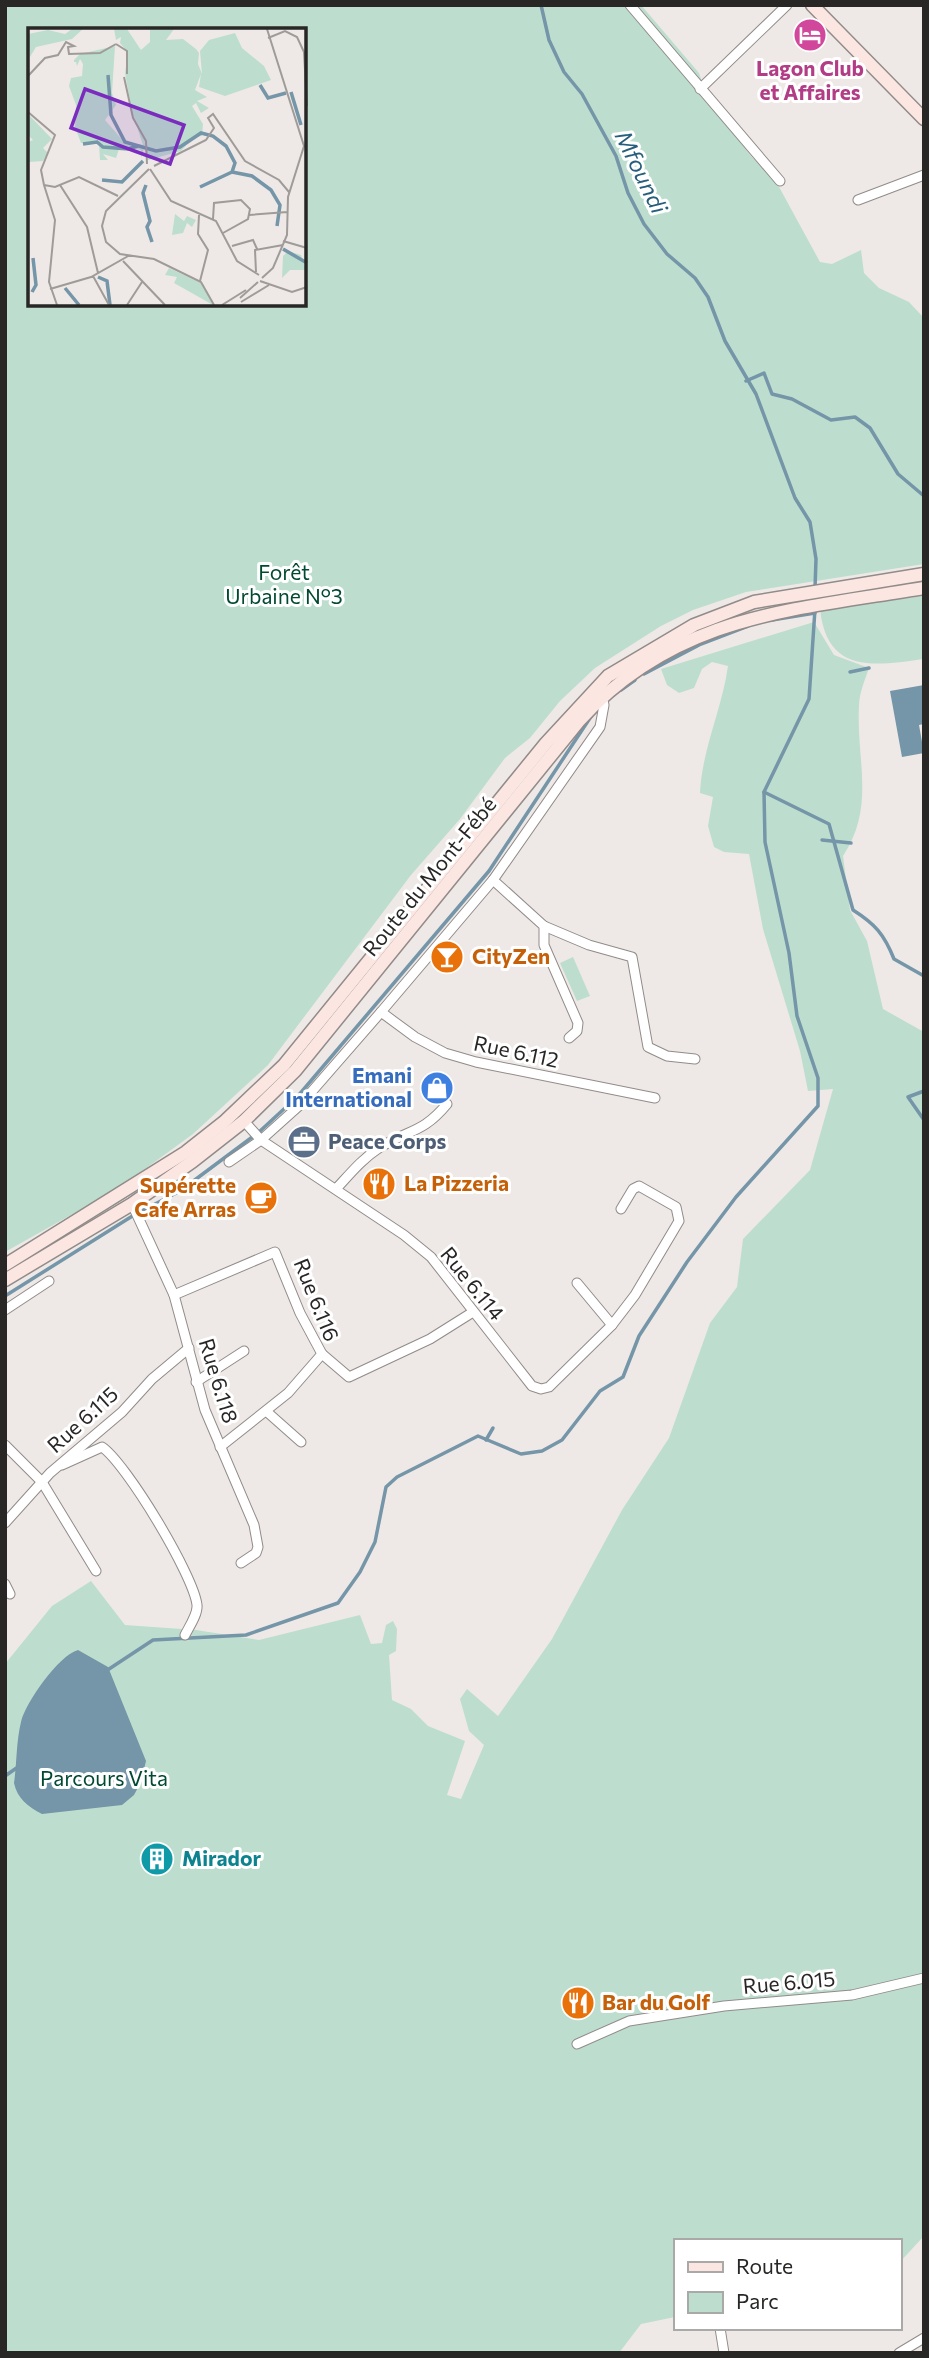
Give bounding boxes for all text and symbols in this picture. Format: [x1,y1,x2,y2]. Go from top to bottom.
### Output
hotel icon: Lagon Club et Affaires [791,16,829,54]
inset map [28,28,306,306]
place label: Lagon Club et Affaires [756,55,864,104]
water label: Mfoundi [610,125,674,219]
park label: Forêt Urbaine N°3 [225,559,343,608]
street label: Route du Mont-Fébé [357,791,501,961]
bar icon: CityZen [428,938,466,976]
place label: CityZen [472,943,550,968]
street label: Rue 6.112 [472,1029,561,1072]
place label: Emani International [285,1062,412,1111]
shop icon: Emani International [418,1069,456,1107]
office icon: Peace Corps [285,1123,323,1161]
place label: Peace Corps [328,1128,446,1153]
restaurant icon: La Pizzeria [360,1165,398,1203]
place label: La Pizzeria [404,1170,509,1195]
place label: Supérette Cafe Arras [134,1172,236,1221]
cafe icon: Supérette Cafe Arras [242,1179,280,1217]
street label: Rue 6.114 [436,1241,511,1325]
street label: Rue 6.116 [289,1254,345,1345]
street label: Rue 6.118 [195,1335,244,1426]
street label: Rue 6.115 [41,1381,123,1457]
park label: Parcours Vita [40,1765,168,1790]
building icon: Mirador [138,1840,176,1878]
place label: Mirador [182,1845,261,1870]
street label: Rue 6.015 [742,1965,836,1998]
restaurant icon: Bar du Golf [559,1984,597,2022]
place label: Bar du Golf [602,1989,710,2014]
legend [674,2239,901,2330]
text: Route [736,2253,793,2278]
text: Parc [736,2288,779,2313]

